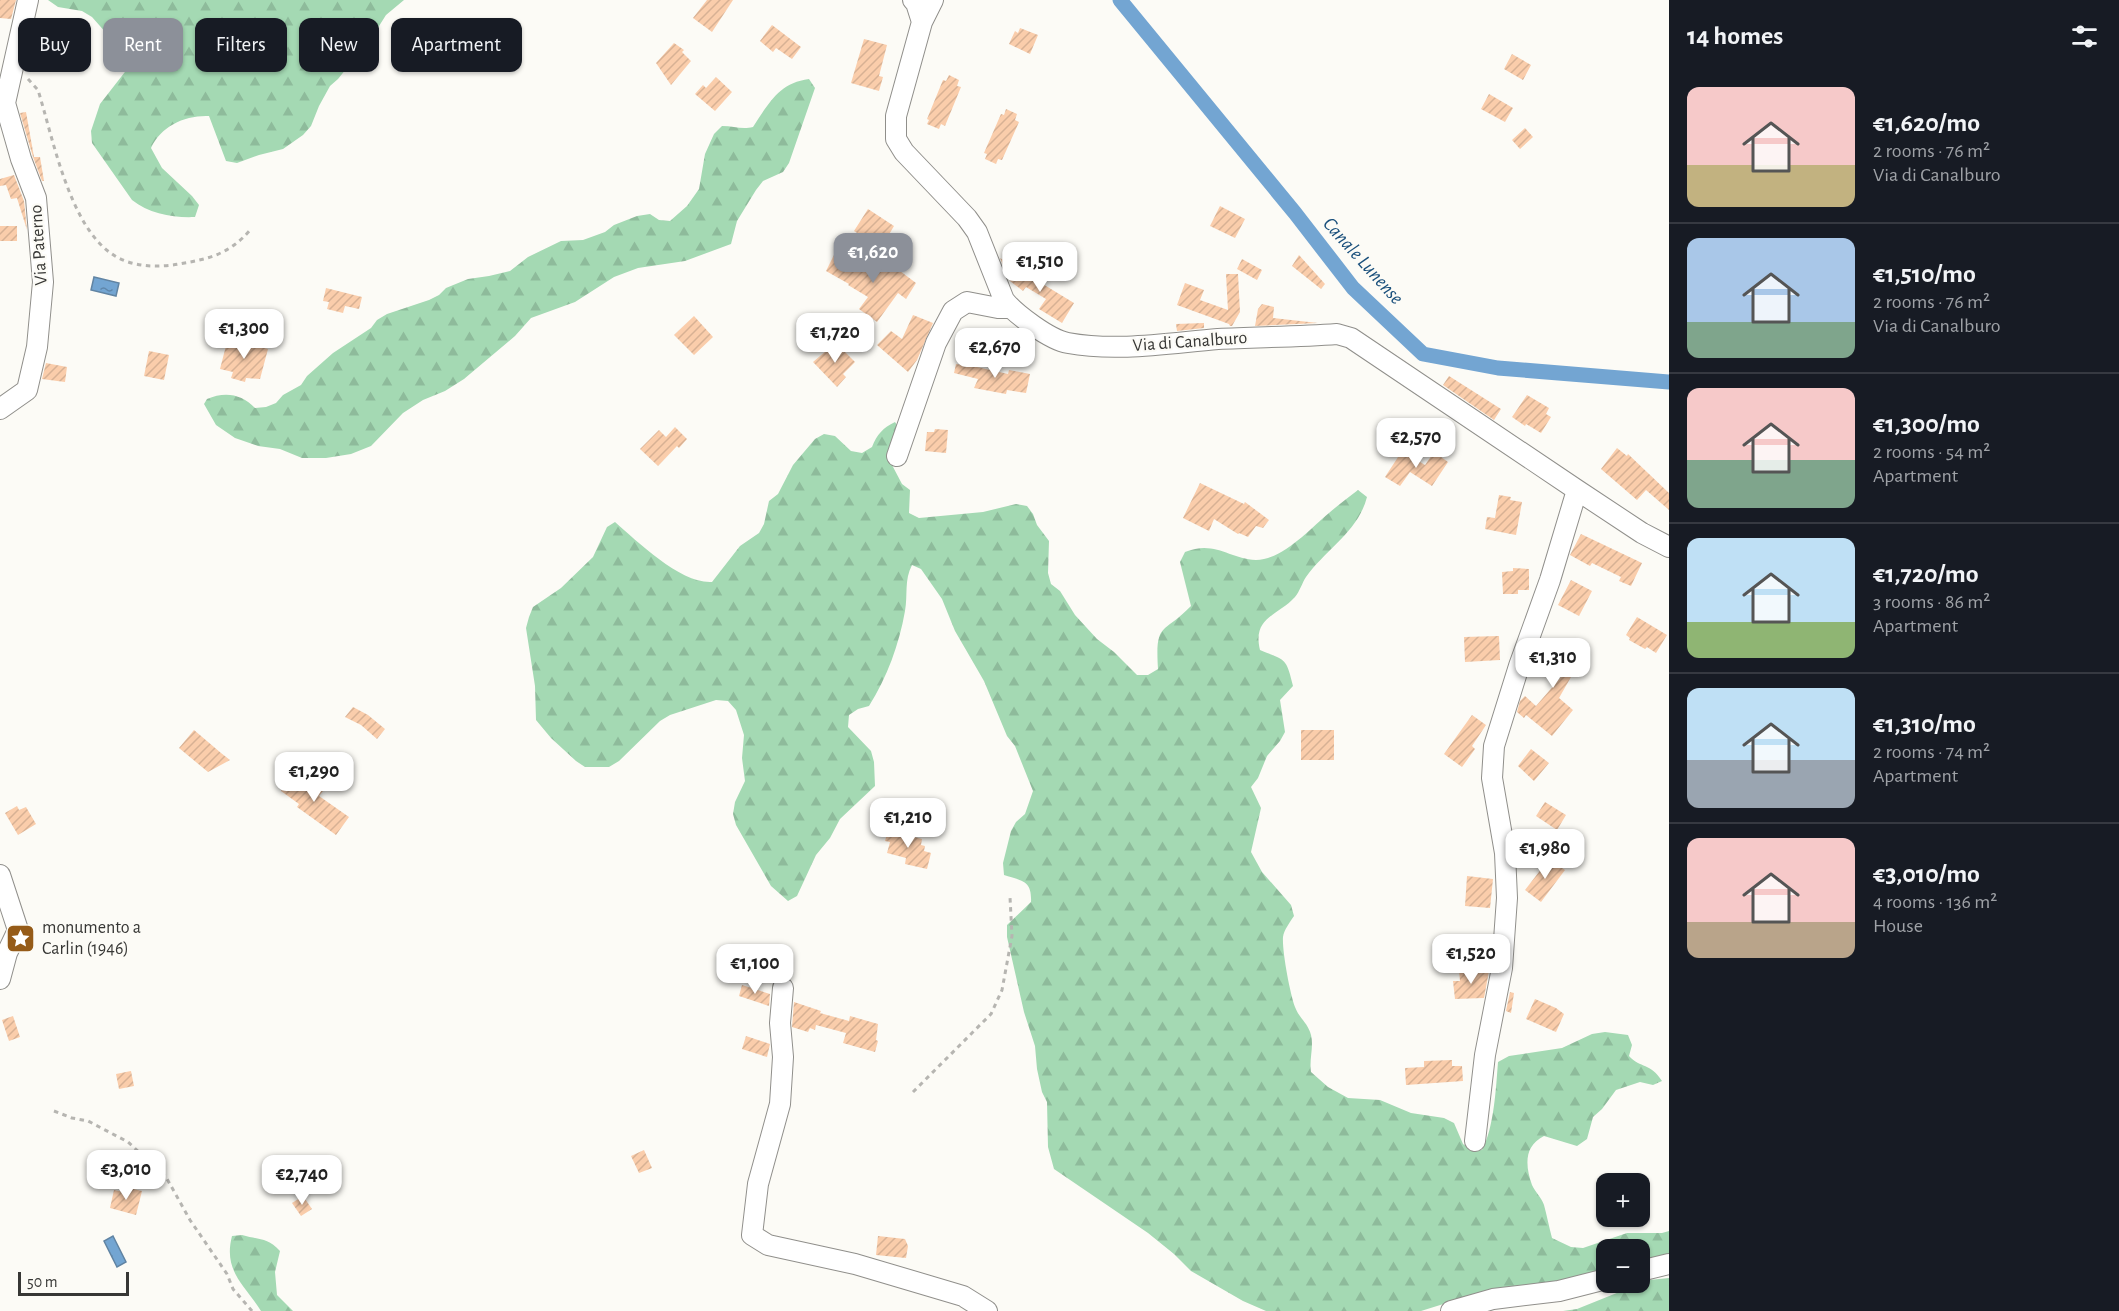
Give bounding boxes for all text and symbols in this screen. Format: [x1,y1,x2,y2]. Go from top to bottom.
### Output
chip: Buy [18,18,91,72]
chip: Rent [103,18,183,72]
chip: Filters [195,18,287,72]
chip: New [299,18,379,72]
chip: Apartment [391,18,522,72]
icon: filters [2068,20,2101,53]
text: 14 homes [1687,23,1783,49]
text: €1,620/mo [1873,110,1980,136]
icon: home [1735,111,1807,183]
text: 2 rooms · 76 m² [1873,141,1990,161]
text: Via di Canalburo [1873,165,2001,185]
street label: Via Paterno [27,204,51,286]
water label: Canale Lunense [1319,214,1407,309]
pin: €1,620 [824,233,922,284]
text: €1,620 [848,242,898,262]
pin: €1,510 [991,242,1089,293]
text: €1,510 [1016,251,1064,271]
text: €1,510/mo [1873,261,1976,287]
icon: home [1735,262,1807,334]
text: 2 rooms · 76 m² [1873,292,1990,312]
pin: €1,300 [195,309,293,360]
pin: €1,720 [786,313,884,364]
text: Via di Canalburo [1873,316,2001,336]
text: €1,300 [219,318,269,338]
text: €1,720 [810,322,860,342]
pin: €2,670 [946,328,1044,379]
street label: Via di Canalburo [1132,329,1248,355]
text: €2,670 [969,337,1021,357]
text: €1,300/mo [1873,411,1980,437]
icon: home [1735,412,1807,484]
pin: €2,570 [1367,418,1465,469]
text: €2,570 [1390,427,1442,447]
text: 2 rooms · 54 m² [1873,442,1990,462]
text: Apartment [1873,466,1958,486]
text: €1,720/mo [1873,561,1979,587]
icon: home [1735,562,1807,634]
text: 3 rooms · 86 m² [1873,592,1990,612]
text: Apartment [1873,616,1958,636]
pin: €1,310 [1504,638,1602,689]
text: €1,310 [1529,647,1577,667]
text: €1,310/mo [1873,711,1976,737]
icon: home [1735,712,1807,784]
text: 2 rooms · 74 m² [1873,742,1990,762]
pin: €1,290 [265,752,363,803]
text: €1,290 [289,761,339,781]
text: Apartment [1873,766,1958,786]
pin: €1,210 [859,798,957,849]
text: €1,210 [884,807,932,827]
pin: €1,980 [1496,829,1594,880]
text: €1,980 [1519,838,1571,858]
text: €3,010/mo [1873,861,1980,887]
icon: home [1735,862,1807,934]
text: 4 rooms · 136 m² [1873,892,1997,912]
text: House [1873,916,1923,936]
place label: monumento a Carlin (1946) [42,919,141,958]
place icon: monumento a Carlin (1946) [5,922,37,954]
pin: €1,520 [1422,934,1520,985]
text: €1,520 [1446,943,1496,963]
pin: €1,100 [706,944,804,995]
text: €1,100 [730,953,780,973]
pin: €3,010 [77,1150,175,1201]
pin: €2,740 [253,1155,351,1206]
text: €3,010 [101,1159,151,1179]
text: €2,740 [276,1164,328,1184]
map controls [1596,1173,1650,1293]
button: + [1596,1173,1650,1227]
button: − [1596,1239,1650,1293]
scale bar [18,1269,129,1296]
text: 50 m [27,1274,58,1290]

